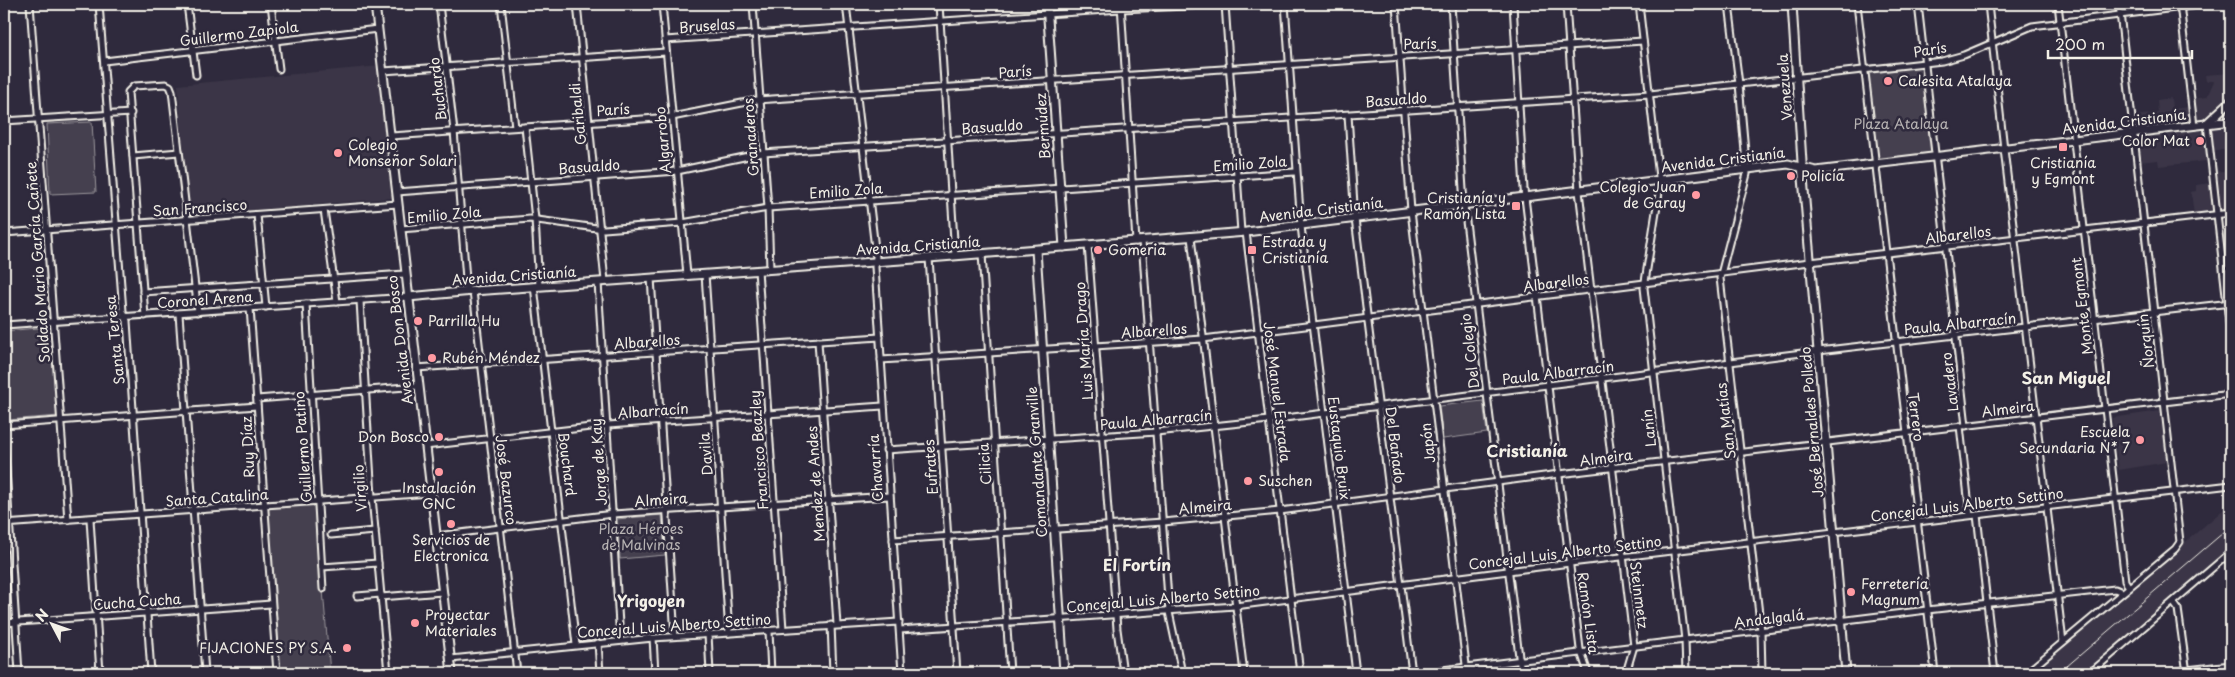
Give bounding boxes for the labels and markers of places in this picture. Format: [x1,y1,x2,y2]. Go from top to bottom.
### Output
place label: Calesita Atalaya [1898,70,2012,91]
marker: Calesita Atalaya [1882,75,1894,87]
place label: Color Mat [2122,130,2190,151]
place label: Colegio Monseñor Solari [348,134,457,171]
marker: Color Mat [2194,135,2206,147]
marker: Cristianía y Egmont [2057,141,2069,153]
marker: Colegio Monseñor Solari [332,147,344,159]
place label: Cristianía y Egmont [2030,152,2096,189]
place label: Policía [1801,165,1845,186]
marker: Policía [1785,170,1797,182]
place label: Colegio Juan de Garay [1600,176,1686,213]
place label: Cristianía y Ramón Lista [1423,187,1506,224]
marker: Colegio Juan de Garay [1690,189,1702,201]
marker: Cristianía y Ramón Lista [1510,200,1522,212]
place label: Estrada y Cristianía [1262,231,1328,268]
place label: Gomeria [1108,239,1166,260]
marker: Gomeria [1092,244,1104,256]
marker: Estrada y Cristianía [1246,244,1258,256]
place label: Parrilla Hu [428,310,500,331]
marker: Parrilla Hu [412,315,424,327]
place label: Rubén Méndez [442,347,540,368]
marker: Rubén Méndez [426,352,438,364]
place label: Escuela Secundaria N* 7 [2019,421,2130,458]
place label: Don Bosco [357,426,429,447]
marker: Don Bosco [433,431,445,443]
marker: Escuela Secundaria N* 7 [2134,434,2146,446]
marker: Instalación GNC [433,466,445,478]
place label: Suschen [1258,470,1312,491]
marker: Suschen [1242,475,1254,487]
place label: Instalación GNC [402,477,476,514]
marker: Servicios de Electronica [445,518,457,530]
place label: Servicios de Electronica [412,529,490,566]
place label: Ferretería Magnum [1861,573,1929,610]
marker: Ferretería Magnum [1845,586,1857,598]
place label: Proyectar Materiales [425,604,497,641]
marker: Proyectar Materiales [409,617,421,629]
place label: FIJACIONES PY S.A. [199,637,337,658]
marker: FIJACIONES PY S.A. [341,642,353,654]

